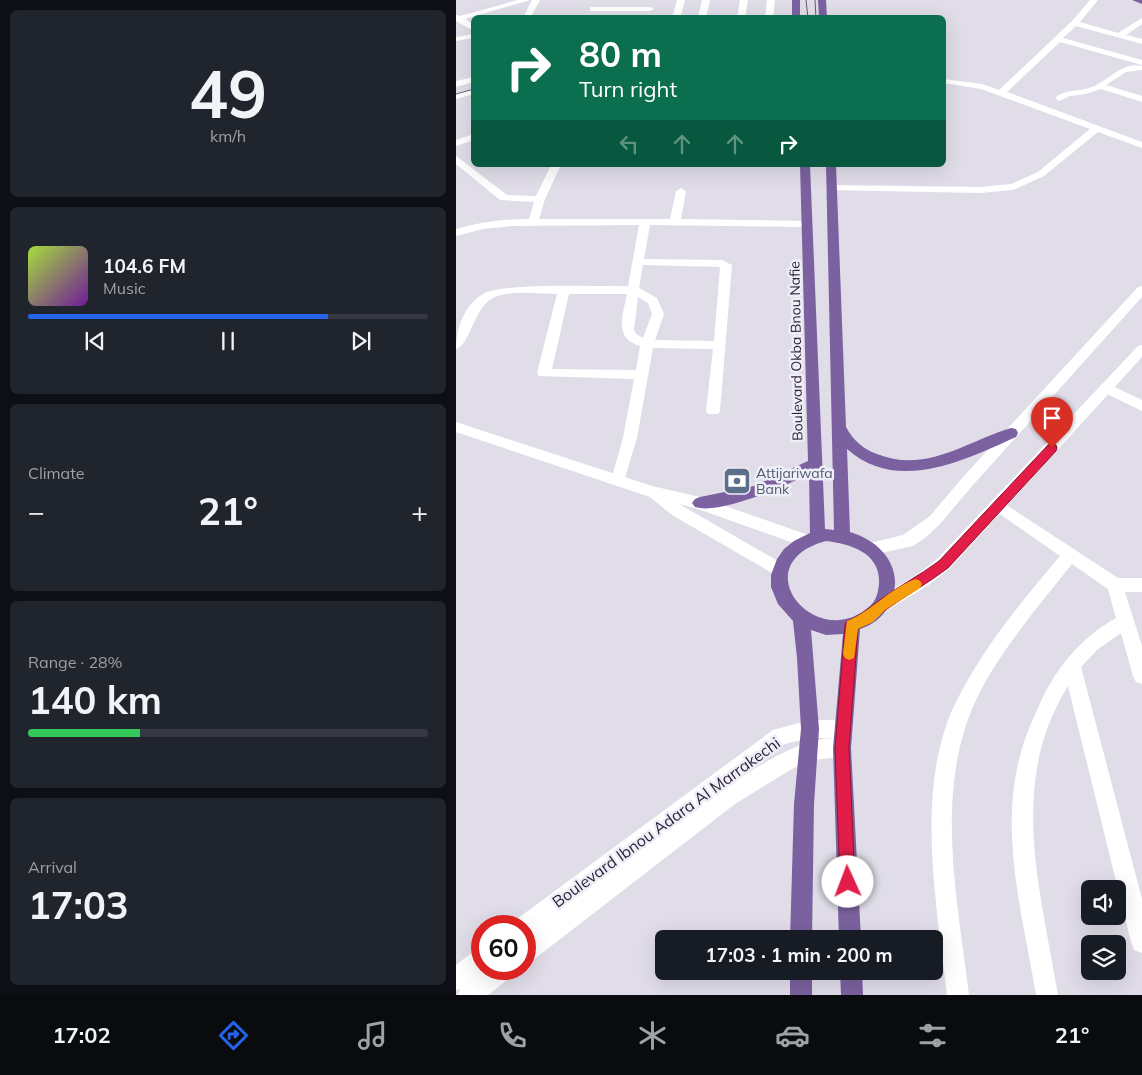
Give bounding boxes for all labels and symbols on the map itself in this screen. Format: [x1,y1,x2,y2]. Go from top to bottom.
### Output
street label: Boulevard Okba Bnou Nafie [785,261,807,441]
pin [1031,397,1073,448]
place label: Attijariwafa Bank [756,464,833,498]
bank icon: Attijariwafa Bank [722,466,752,496]
street label: Boulevard Ibnou Adara Al Marrakechi [548,732,784,912]
position arrow [821,855,873,907]
speed limit sign: 60 [471,915,536,980]

